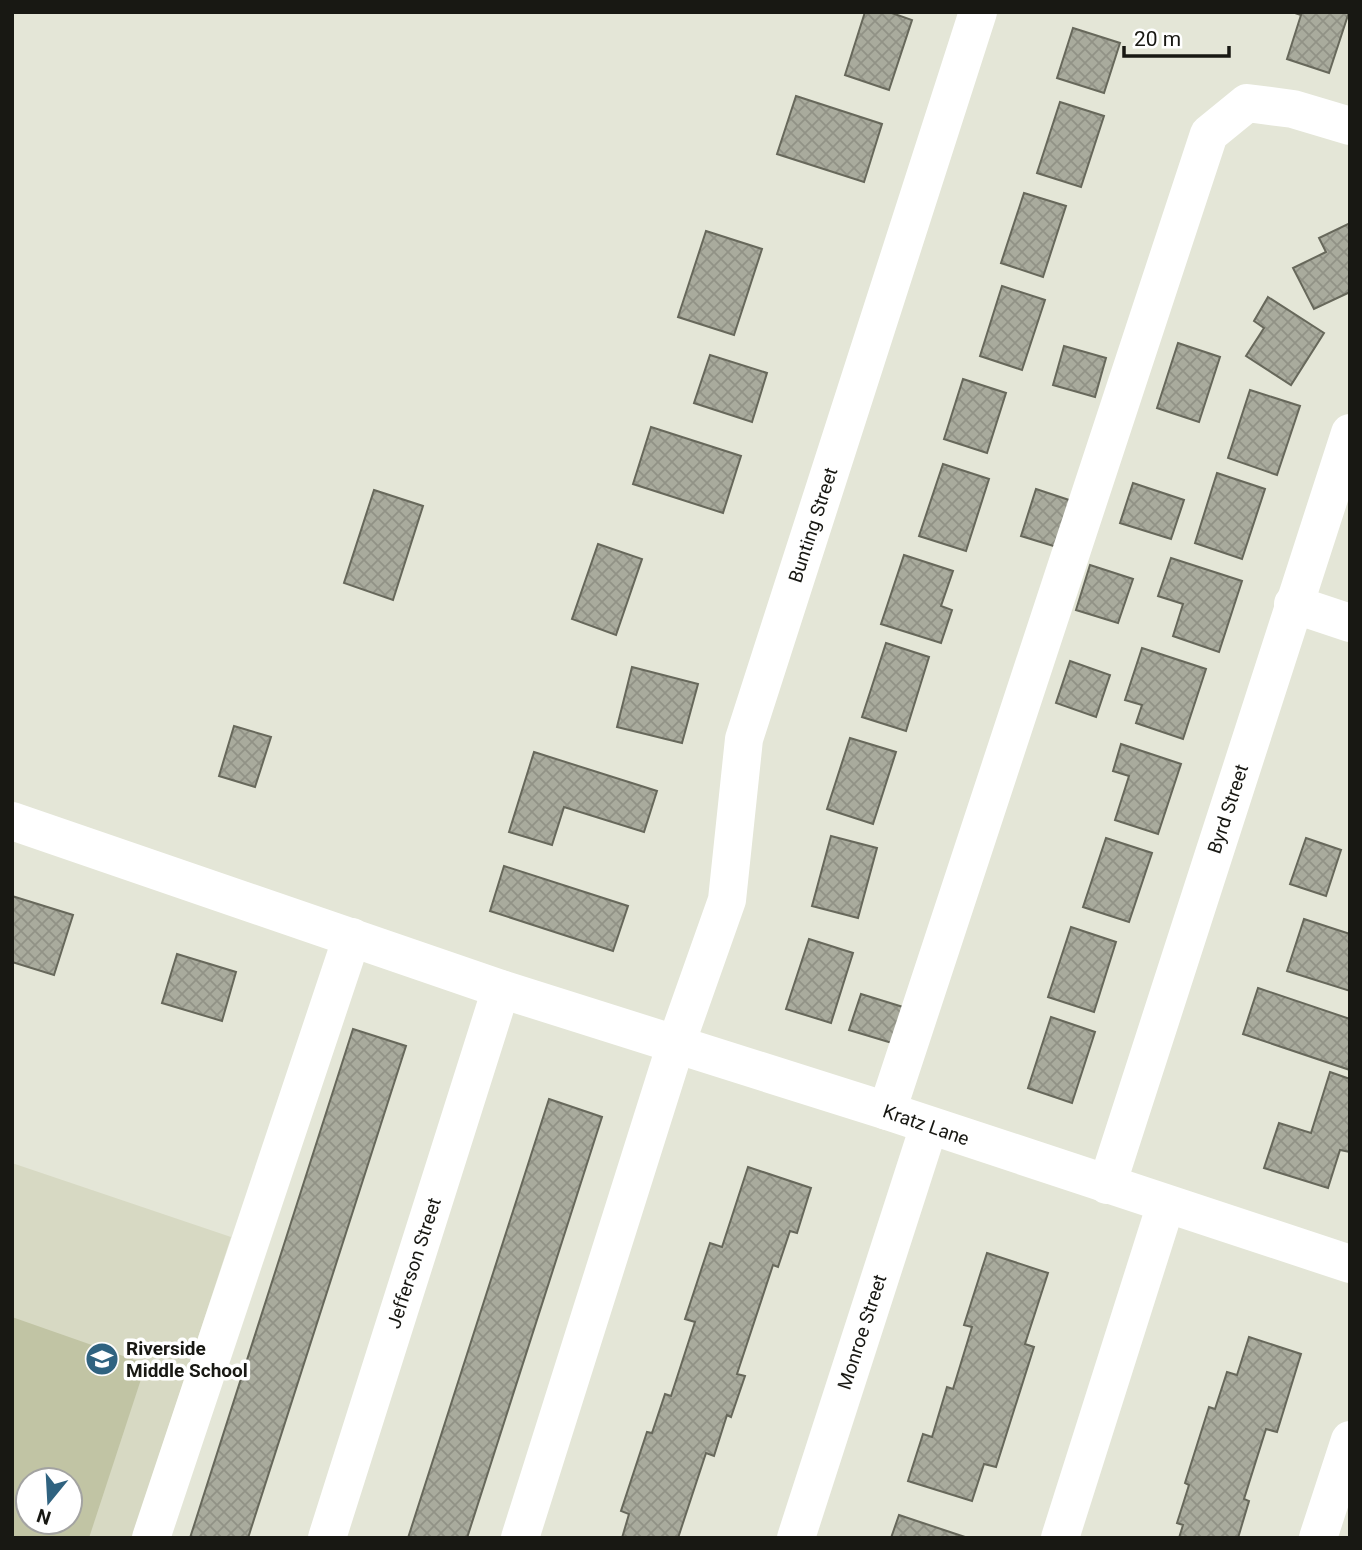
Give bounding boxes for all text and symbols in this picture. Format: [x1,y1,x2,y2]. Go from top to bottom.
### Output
scale bar [1124,14,1229,58]
text: 20 m [1134,27,1181,51]
street label: Bunting Street [784,465,842,585]
street label: Byrd Street [1203,761,1253,857]
street label: Kratz Lane [880,1100,972,1150]
street label: Jefferson Street [382,1195,446,1331]
street label: Monroe Street [833,1271,891,1393]
place label: Riverside Middle School [126,1337,248,1382]
school or university icon: Riverside Middle School [83,1340,121,1378]
north arrow [14,1466,84,1536]
text: N [34,1504,54,1530]

